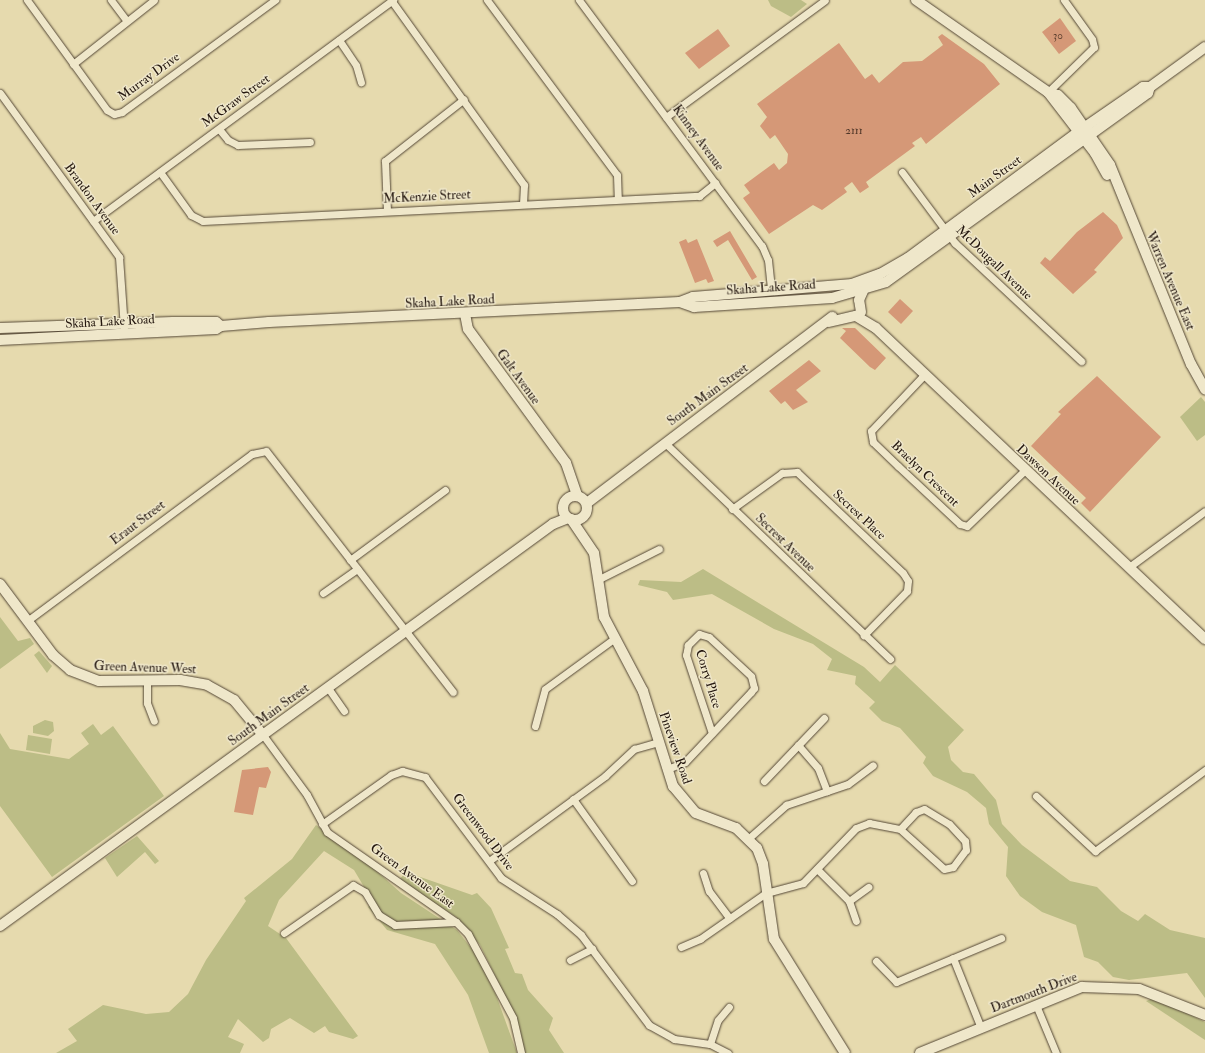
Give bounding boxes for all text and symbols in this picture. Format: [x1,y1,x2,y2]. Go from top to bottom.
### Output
house number: 30 [1053,29,1063,43]
street label: Murray Drive [115,49,183,105]
street label: McGraw Street [199,71,273,131]
street label: Kinney Avenue [669,102,727,174]
house number: 2111 [845,124,863,138]
street label: Main Street [965,152,1025,202]
street label: Brandon Avenue [61,160,123,238]
street label: McKenzie Street [383,187,471,207]
street label: McDougall Avenue [953,223,1035,303]
street label: Warren Avenue East [1142,229,1198,333]
street label: Skaha Lake Road [726,277,816,299]
street label: Skaha Lake Road [405,292,495,312]
street label: Skaha Lake Road [65,312,155,332]
street label: Galt Avenue [493,346,543,408]
street label: South Main Street [665,360,751,430]
street label: Braelyn Crescent [888,438,962,510]
street label: Dawson Avenue [1013,441,1083,509]
street label: Secrest Place [829,487,889,543]
street label: Eraut Street [108,497,168,549]
street label: Secrest Avenue [752,511,818,575]
street label: Corry Place [692,648,724,710]
street label: Green Avenue West [93,658,197,678]
street label: South Main Street [226,680,312,750]
street label: Pineview Road [655,710,695,786]
street label: Greenwood Drive [449,790,517,874]
street label: Green Avenue East [367,840,457,912]
street label: Dartmouth Drive [988,969,1080,1017]

